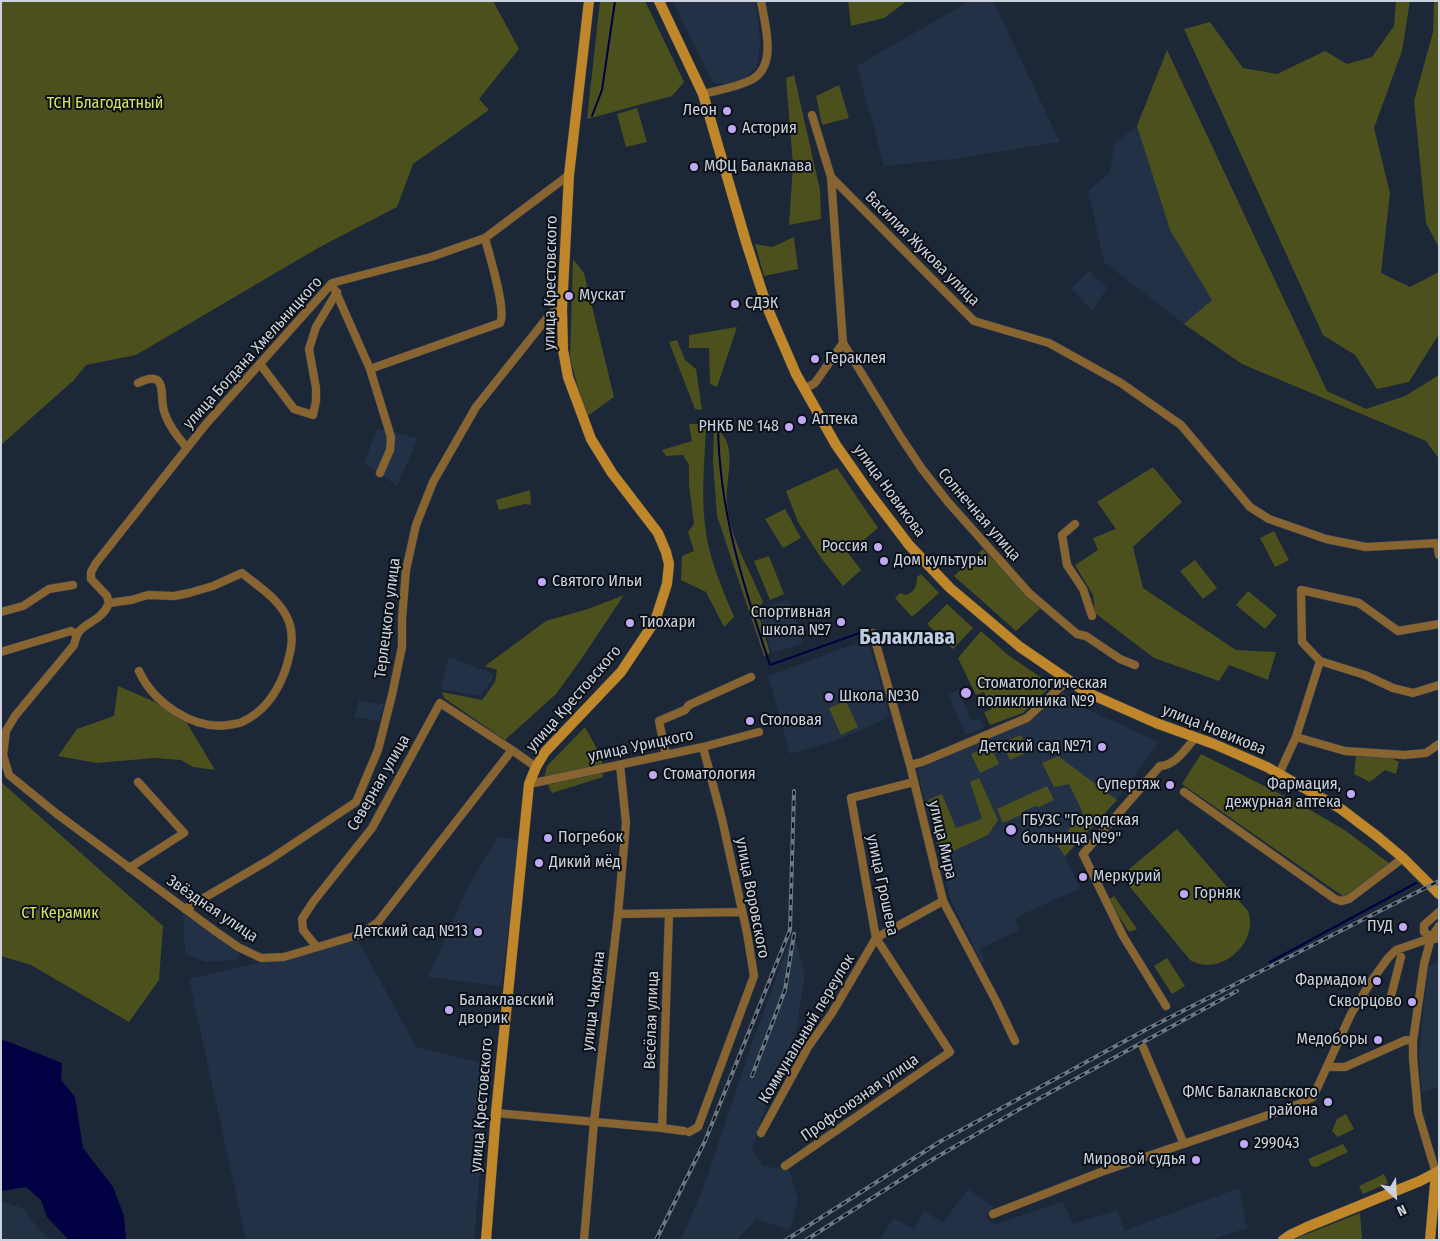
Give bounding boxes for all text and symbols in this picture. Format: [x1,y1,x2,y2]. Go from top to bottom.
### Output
park label: ТСН Благодатный [47,94,163,114]
place label: Леон [683,101,717,121]
marker: Леон [721,105,733,117]
place label: Астория [742,119,797,139]
marker: Астория [726,123,738,135]
place label: МФЦ Балаклава [704,157,812,177]
marker: МФЦ Балаклава [688,161,700,173]
street label: Василия Жукова улица [860,187,984,311]
street label: улица Крестовского [540,215,562,351]
street label: улица Богдана Хмельницкого [179,273,327,433]
place label: Мускат [579,286,626,306]
marker: Мускат [563,290,575,302]
place label: СДЭК [745,294,778,314]
marker: СДЭК [729,298,741,310]
place label: Гераклея [825,349,886,369]
marker: Гераклея [809,353,821,365]
place label: Аптека [812,410,858,430]
marker: Аптека [796,414,808,426]
place label: РНКБ № 148 [698,417,779,437]
marker: РНКБ № 148 [783,421,795,433]
street label: улица Новикова [849,441,929,541]
street label: Солнечная улица [933,465,1025,565]
place label: Россия [822,537,868,557]
marker: Россия [872,541,884,553]
place label: Дом культуры [894,551,987,571]
marker: Дом культуры [878,555,890,567]
street label: Терлецкого улица [371,557,405,679]
place label: Святого Ильи [552,572,642,592]
marker: Святого Ильи [536,576,548,588]
place label: Спортивная школа №7 [751,603,831,641]
place label: Тиохари [640,613,696,633]
marker: Спортивная школа №7 [835,616,847,628]
marker: Тиохари [624,617,636,629]
district label: Балаклава [859,625,955,651]
street label: улица Крестовского [522,642,626,756]
place label: Стоматологическая поликлиника №9 [977,674,1108,712]
marker: Стоматологическая поликлиника №9 [959,686,973,700]
place label: Школа №30 [839,687,919,707]
marker: Школа №30 [823,691,835,703]
street label: улица Новикова [1159,700,1269,760]
place label: Столовая [760,711,822,731]
marker: Столовая [744,715,756,727]
street label: улица Урицкого [587,725,695,767]
street label: Северная улица [344,731,414,835]
place label: Детский сад №71 [979,737,1092,757]
marker: Детский сад №71 [1096,741,1108,753]
place label: Стоматология [663,765,756,785]
marker: Стоматология [647,769,659,781]
place label: Супертяж [1097,775,1160,795]
place label: Фармация, дежурная аптека [1226,775,1341,813]
marker: Супертяж [1164,779,1176,791]
marker: Фармация, дежурная аптека [1345,788,1357,800]
street label: улица Мира [924,799,960,881]
place label: ГБУЗС "Городская больница №9" [1022,811,1139,849]
marker: ГБУЗС "Городская больница №9" [1004,823,1018,837]
place label: Погребок [558,828,623,848]
marker: Погребок [542,832,554,844]
street label: улица Грошева [862,833,902,937]
street label: улица Воровского [731,836,773,960]
place label: Дикий мёд [549,853,620,873]
marker: Дикий мёд [533,857,545,869]
place label: Меркурий [1093,867,1161,887]
street label: Звёздная улица [163,871,261,947]
marker: Меркурий [1077,871,1089,883]
place label: Горняк [1194,884,1241,904]
marker: Горняк [1178,888,1190,900]
park label: СТ Керамик [21,904,99,924]
place label: ПУД [1367,917,1393,937]
marker: ПУД [1397,921,1409,933]
place label: Детский сад №13 [354,922,468,942]
marker: Детский сад №13 [472,926,484,938]
street label: улица Чакряна [578,950,610,1052]
street label: Коммунальный переулок [755,951,859,1107]
street label: Весёлая улица [641,970,663,1070]
place label: Фармадом [1295,971,1367,991]
marker: Фармадом [1371,975,1383,987]
place label: Балаклавский дворик [459,991,554,1029]
place label: Скворцово [1329,992,1402,1012]
marker: Скворцово [1406,996,1418,1008]
marker: Балаклавский дворик [443,1004,455,1016]
place label: Медоборы [1297,1030,1368,1050]
marker: Медоборы [1372,1034,1384,1046]
street label: улица Крестовского [467,1037,497,1173]
street label: Профсоюзная улица [797,1050,923,1146]
place label: ФМС Балаклавского района [1183,1083,1318,1121]
marker: ФМС Балаклавского района [1322,1096,1334,1108]
place label: 299043 [1254,1134,1300,1154]
marker: 299043 [1238,1138,1250,1150]
place label: Мировой судья [1083,1150,1186,1170]
marker: Мировой судья [1190,1154,1202,1166]
north arrow [1370,1171,1420,1221]
text: N [1394,1201,1409,1220]

